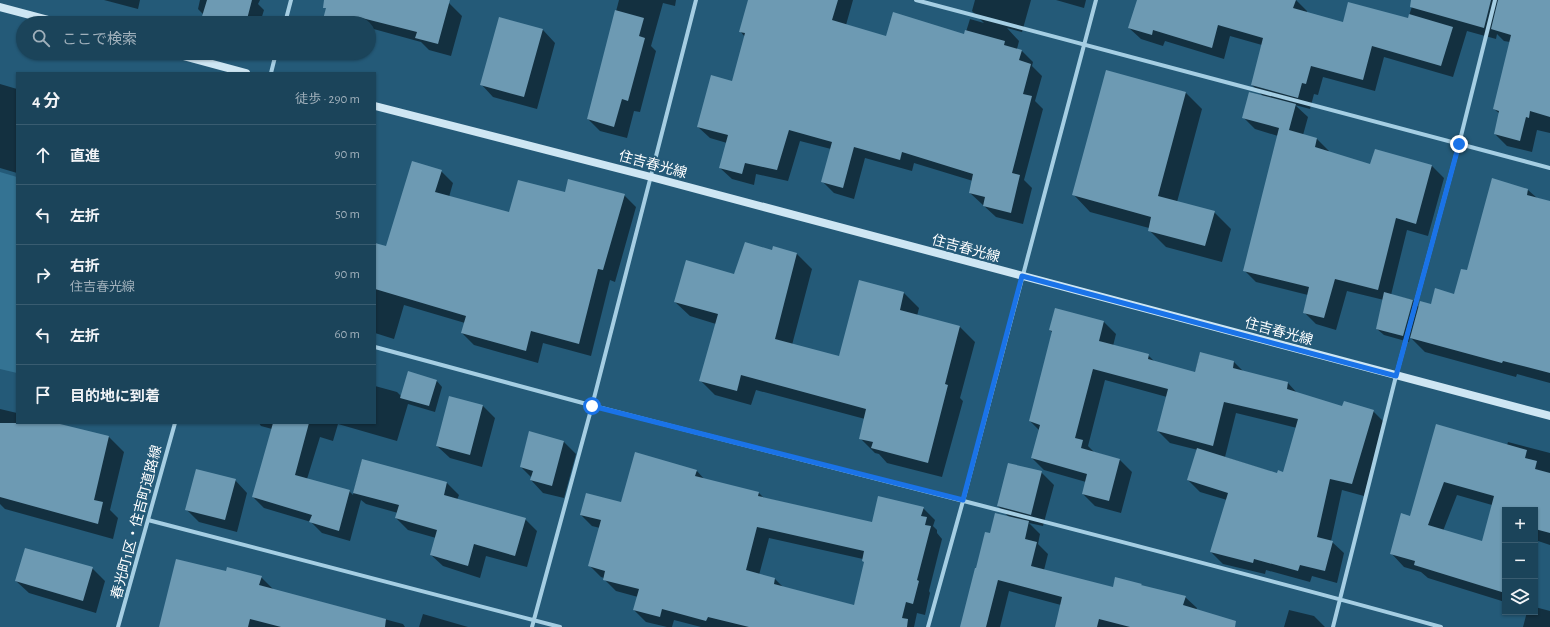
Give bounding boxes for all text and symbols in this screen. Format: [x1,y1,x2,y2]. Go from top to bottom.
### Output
search box [16,16,376,60]
icon: search [30,27,52,49]
text: ここで検索 [62,32,137,47]
text: 4 分 [32,92,60,109]
text: 徒歩 · 290 m [295,93,360,106]
route end [1450,135,1468,153]
icon: ahead [32,144,54,166]
text: 90 m [334,148,360,161]
street label: 住吉春光線 [617,148,689,181]
text: 直進 [70,149,100,164]
icon: left [32,204,54,226]
text: 50 m [335,208,360,221]
text: 左折 [70,209,100,224]
street label: 住吉春光線 [930,232,1002,265]
text: 右折 [70,259,100,274]
icon: right [32,264,54,286]
text: 90 m [334,268,360,281]
text: 住吉春光線 [70,281,135,294]
street label: 住吉春光線 [1243,315,1315,348]
icon: left [32,324,54,346]
text: 60 m [334,328,360,341]
text: 左折 [70,329,100,344]
icon: arrive [32,384,54,406]
text: 目的地に到着 [70,389,160,404]
route start [583,397,601,415]
street label: 春光町1区・住吉町道路線 [109,443,164,601]
map controls [1502,507,1538,615]
button: + [1502,507,1538,543]
button: − [1502,543,1538,579]
button: layers [1502,579,1538,615]

